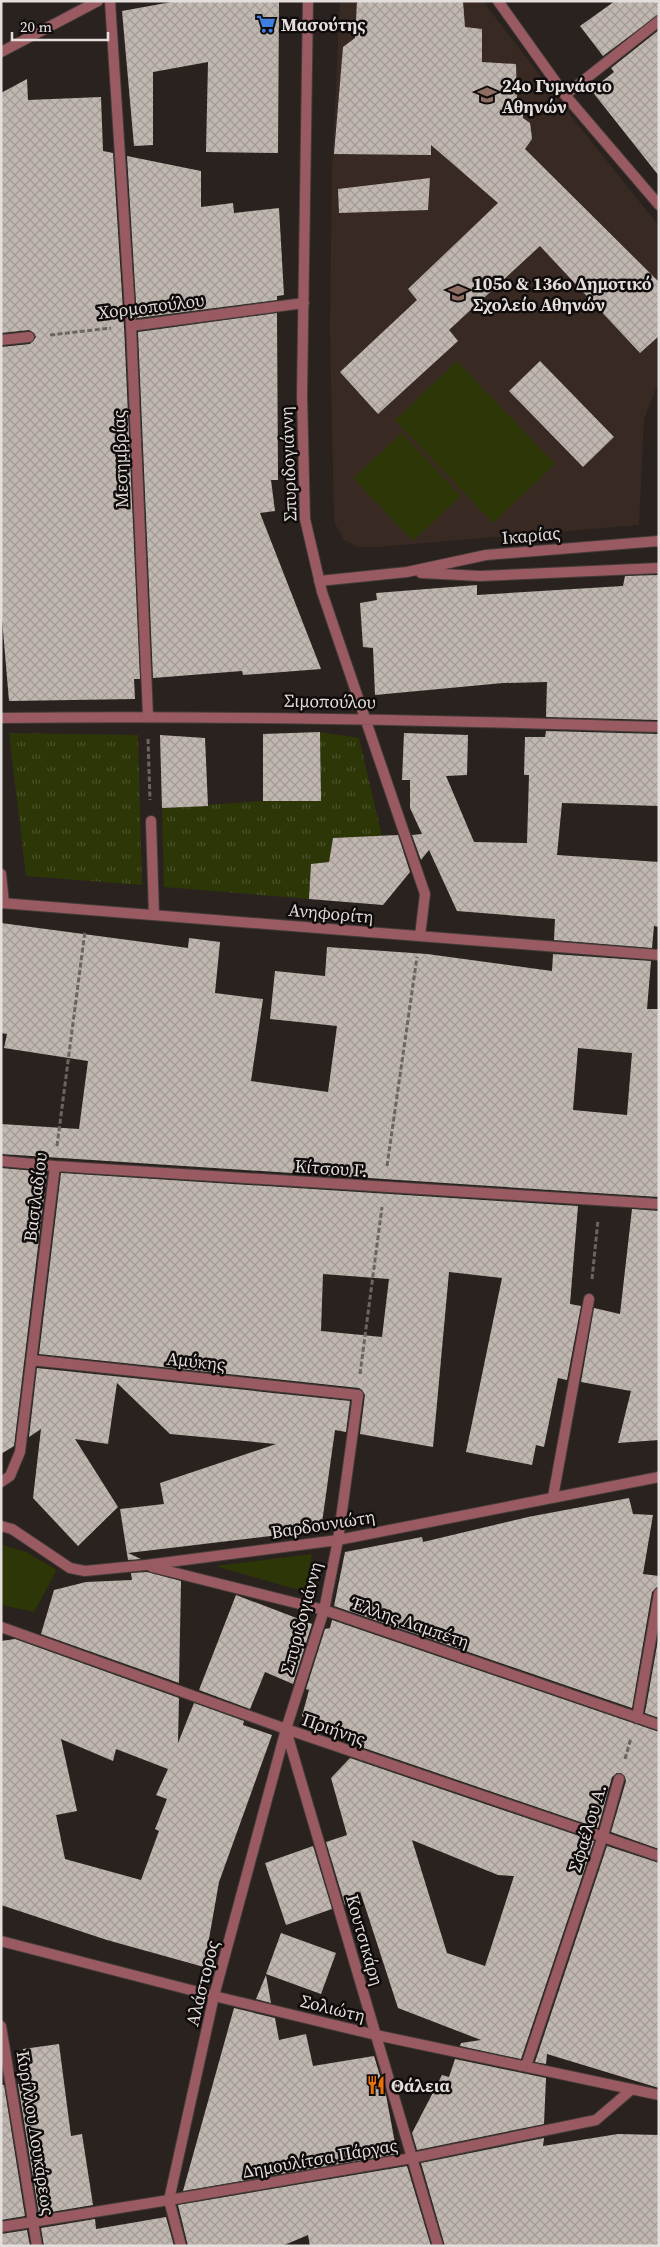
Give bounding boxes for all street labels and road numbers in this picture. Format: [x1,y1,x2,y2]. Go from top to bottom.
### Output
street label: Χορμοπούλου [96,287,206,325]
street label: Σπυριδογιάννη [273,406,303,522]
street label: Μεσημβρίας [106,410,134,508]
street label: Ικαρίας [501,520,561,550]
street label: Σιμοπούλου [284,688,376,714]
street label: Ανηφορίτη [287,897,375,929]
street label: Βασιλαδίου [17,1151,53,1243]
street label: Κίτσου Γ. [294,1153,368,1183]
street label: Αμύκης [165,1345,227,1377]
street label: Βαρδουνιώτη [269,1503,377,1545]
street label: Σπυριδογιάννη [274,1559,328,1677]
street label: Έλλης Λαμπέτη [346,1590,473,1654]
street label: Πριήνης [299,1707,369,1751]
street label: Σφαέλου Α. [562,1781,612,1875]
street label: Κουτσικάρη [340,1891,390,1989]
street label: Αλάστορος [179,1937,225,2029]
street label: Σολιώτη [298,1988,368,2028]
street label: Κυρίλλου Λουκάρεως [11,2049,61,2217]
street label: Δημουλίτσα Πάργας [240,2132,400,2184]

